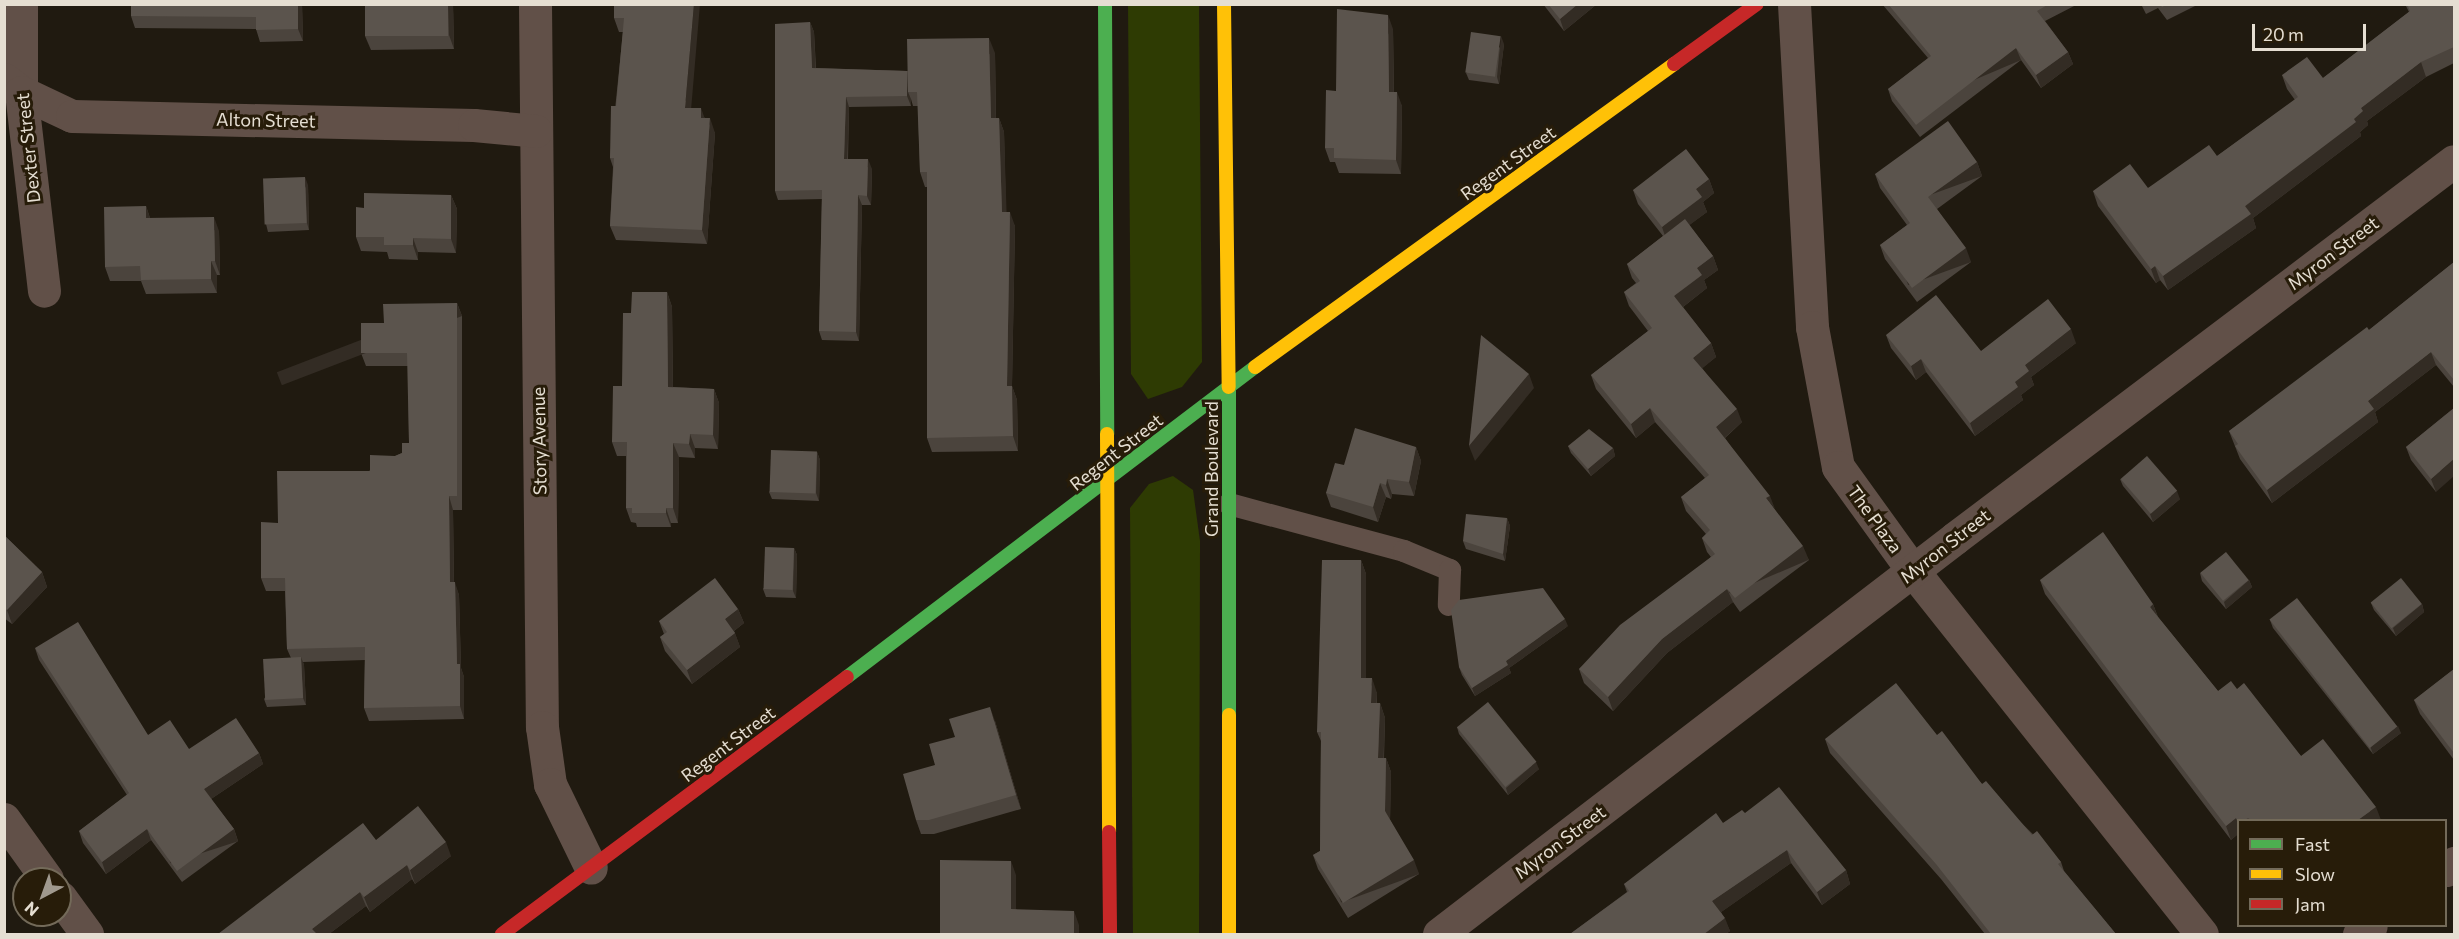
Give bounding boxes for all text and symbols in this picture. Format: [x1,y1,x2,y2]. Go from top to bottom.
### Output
scale bar [2255,12,2369,50]
text: 20 m [2263,23,2304,45]
street label: Dexter Street [11,92,45,204]
street label: Alton Street [216,108,316,132]
street label: Regent Street [1456,121,1560,205]
street label: Myron Street [2283,212,2383,294]
street label: Story Avenue [527,387,551,495]
street label: Grand Boulevard [1200,401,1222,537]
street label: Regent Street [1065,409,1167,495]
street label: The Plaza [1843,481,1907,557]
street label: Myron Street [1896,504,1994,588]
street label: Regent Street [677,702,779,786]
street label: Myron Street [1510,801,1610,883]
legend [2237,819,2447,927]
text: Fast [2295,833,2330,855]
text: Slow [2295,863,2335,885]
north arrow [12,867,72,927]
text: Jam [2295,893,2325,915]
text: N [20,898,42,921]

